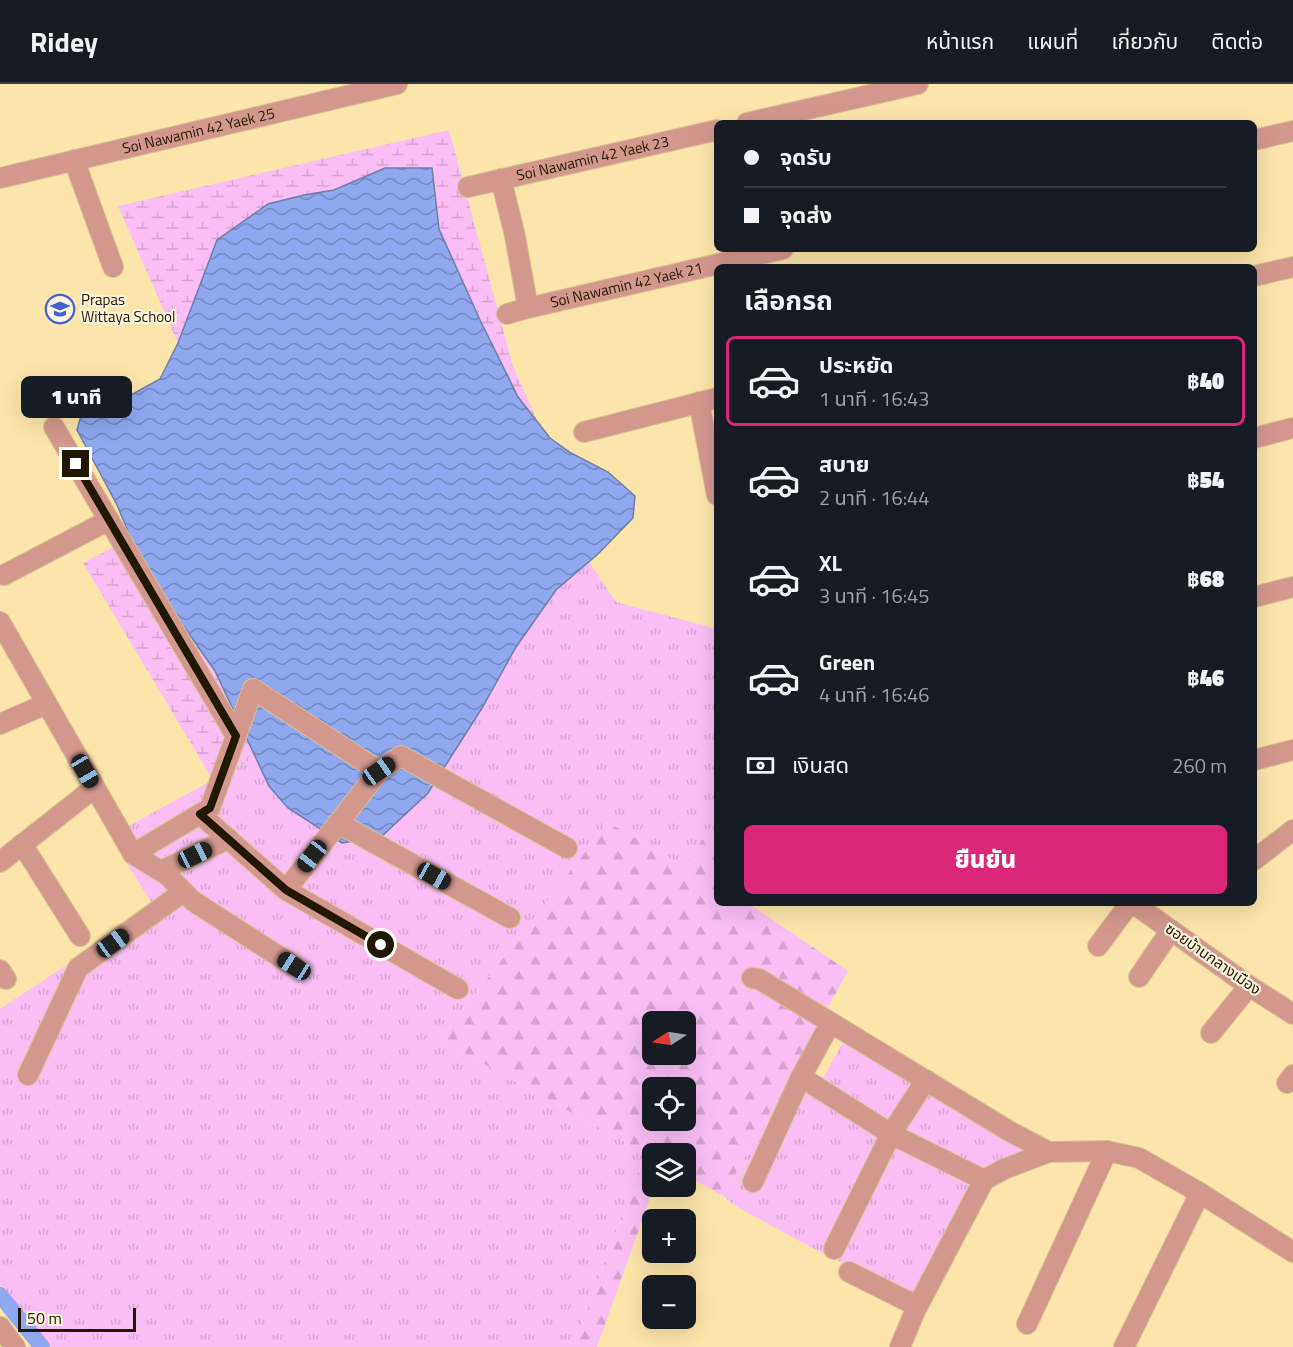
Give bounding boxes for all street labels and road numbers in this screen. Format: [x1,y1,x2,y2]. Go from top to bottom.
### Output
street label: Soi Nawamin 42 Yaek 25 [120,101,277,160]
street label: Soi Nawamin 42 Yaek 23 [514,129,671,187]
street label: Soi Nawamin 42 Yaek 21 [548,256,705,314]
street label: ซอยบ้านกลางเมือง [1161,917,1266,1000]

